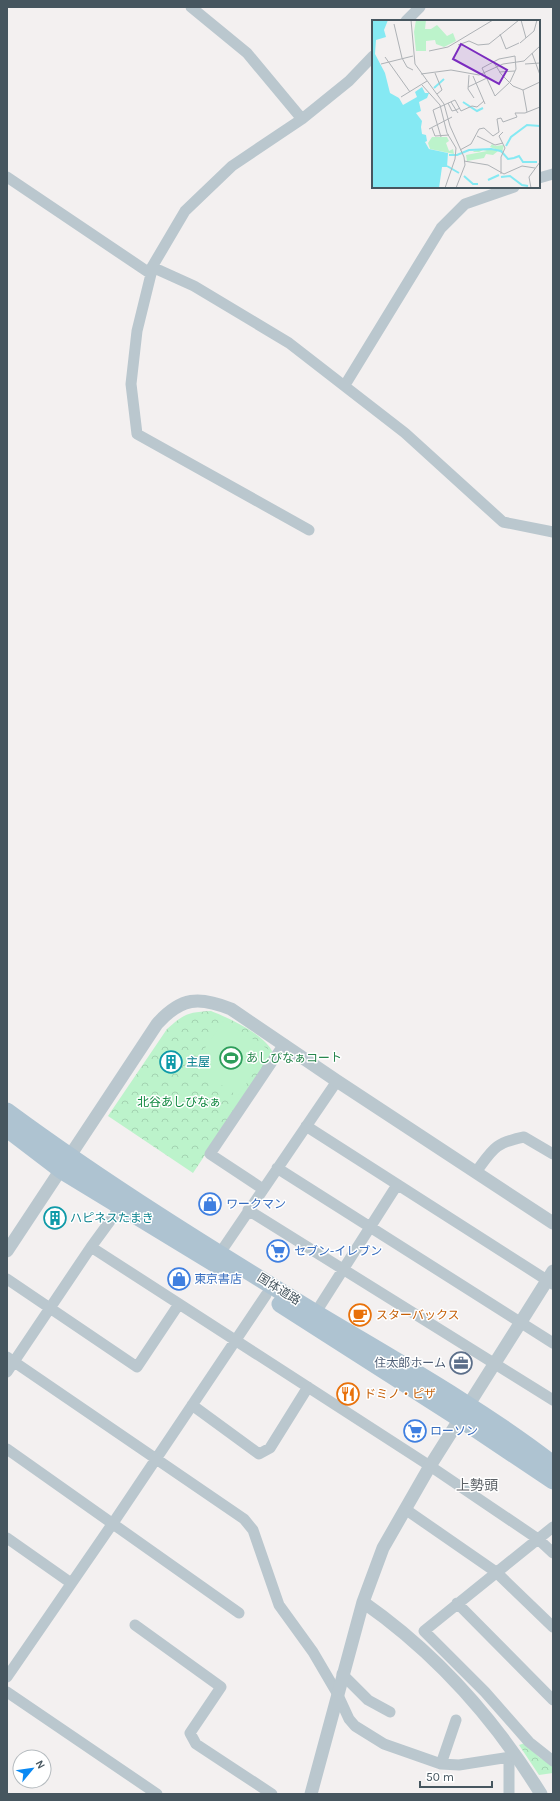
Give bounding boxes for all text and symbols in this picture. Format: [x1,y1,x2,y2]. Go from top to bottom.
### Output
inset map [372,20,540,188]
sports icon: あしびなぁコート [218,1045,244,1071]
building icon: 主屋 [158,1049,184,1075]
place label: あしびなぁコート [246,1051,342,1065]
place label: 主屋 [186,1055,210,1069]
park label: 北谷あしびなぁ [137,1095,221,1109]
shop icon: ワークマン [197,1191,223,1217]
place label: ワークマン [226,1197,286,1211]
building icon: ハピネスたまき [42,1205,68,1231]
place label: ハピネスたまき [70,1211,154,1225]
supermarket icon: セブン-イレブン [265,1238,291,1264]
place label: セブン-イレブン [294,1244,382,1258]
shop icon: 東京書店 [166,1266,192,1292]
street label: 国体道路 [255,1270,303,1308]
place label: 東京書店 [194,1272,242,1286]
cafe icon: スターバックス [347,1302,373,1328]
place label: スターバックス [376,1308,460,1322]
office icon: 住太郎ホーム [448,1350,474,1376]
place label: 住太郎ホーム [374,1356,446,1370]
restaurant icon: ドミノ・ピザ [335,1381,361,1407]
place label: ドミノ・ピザ [364,1387,436,1401]
supermarket icon: ローソン [402,1418,428,1444]
place label: ローソン [430,1424,478,1438]
district label: 上勢頭 [456,1477,498,1494]
north arrow [12,1749,52,1789]
text: N [33,1758,48,1771]
scale bar [420,1763,492,1789]
text: 50 m [426,1770,454,1784]

